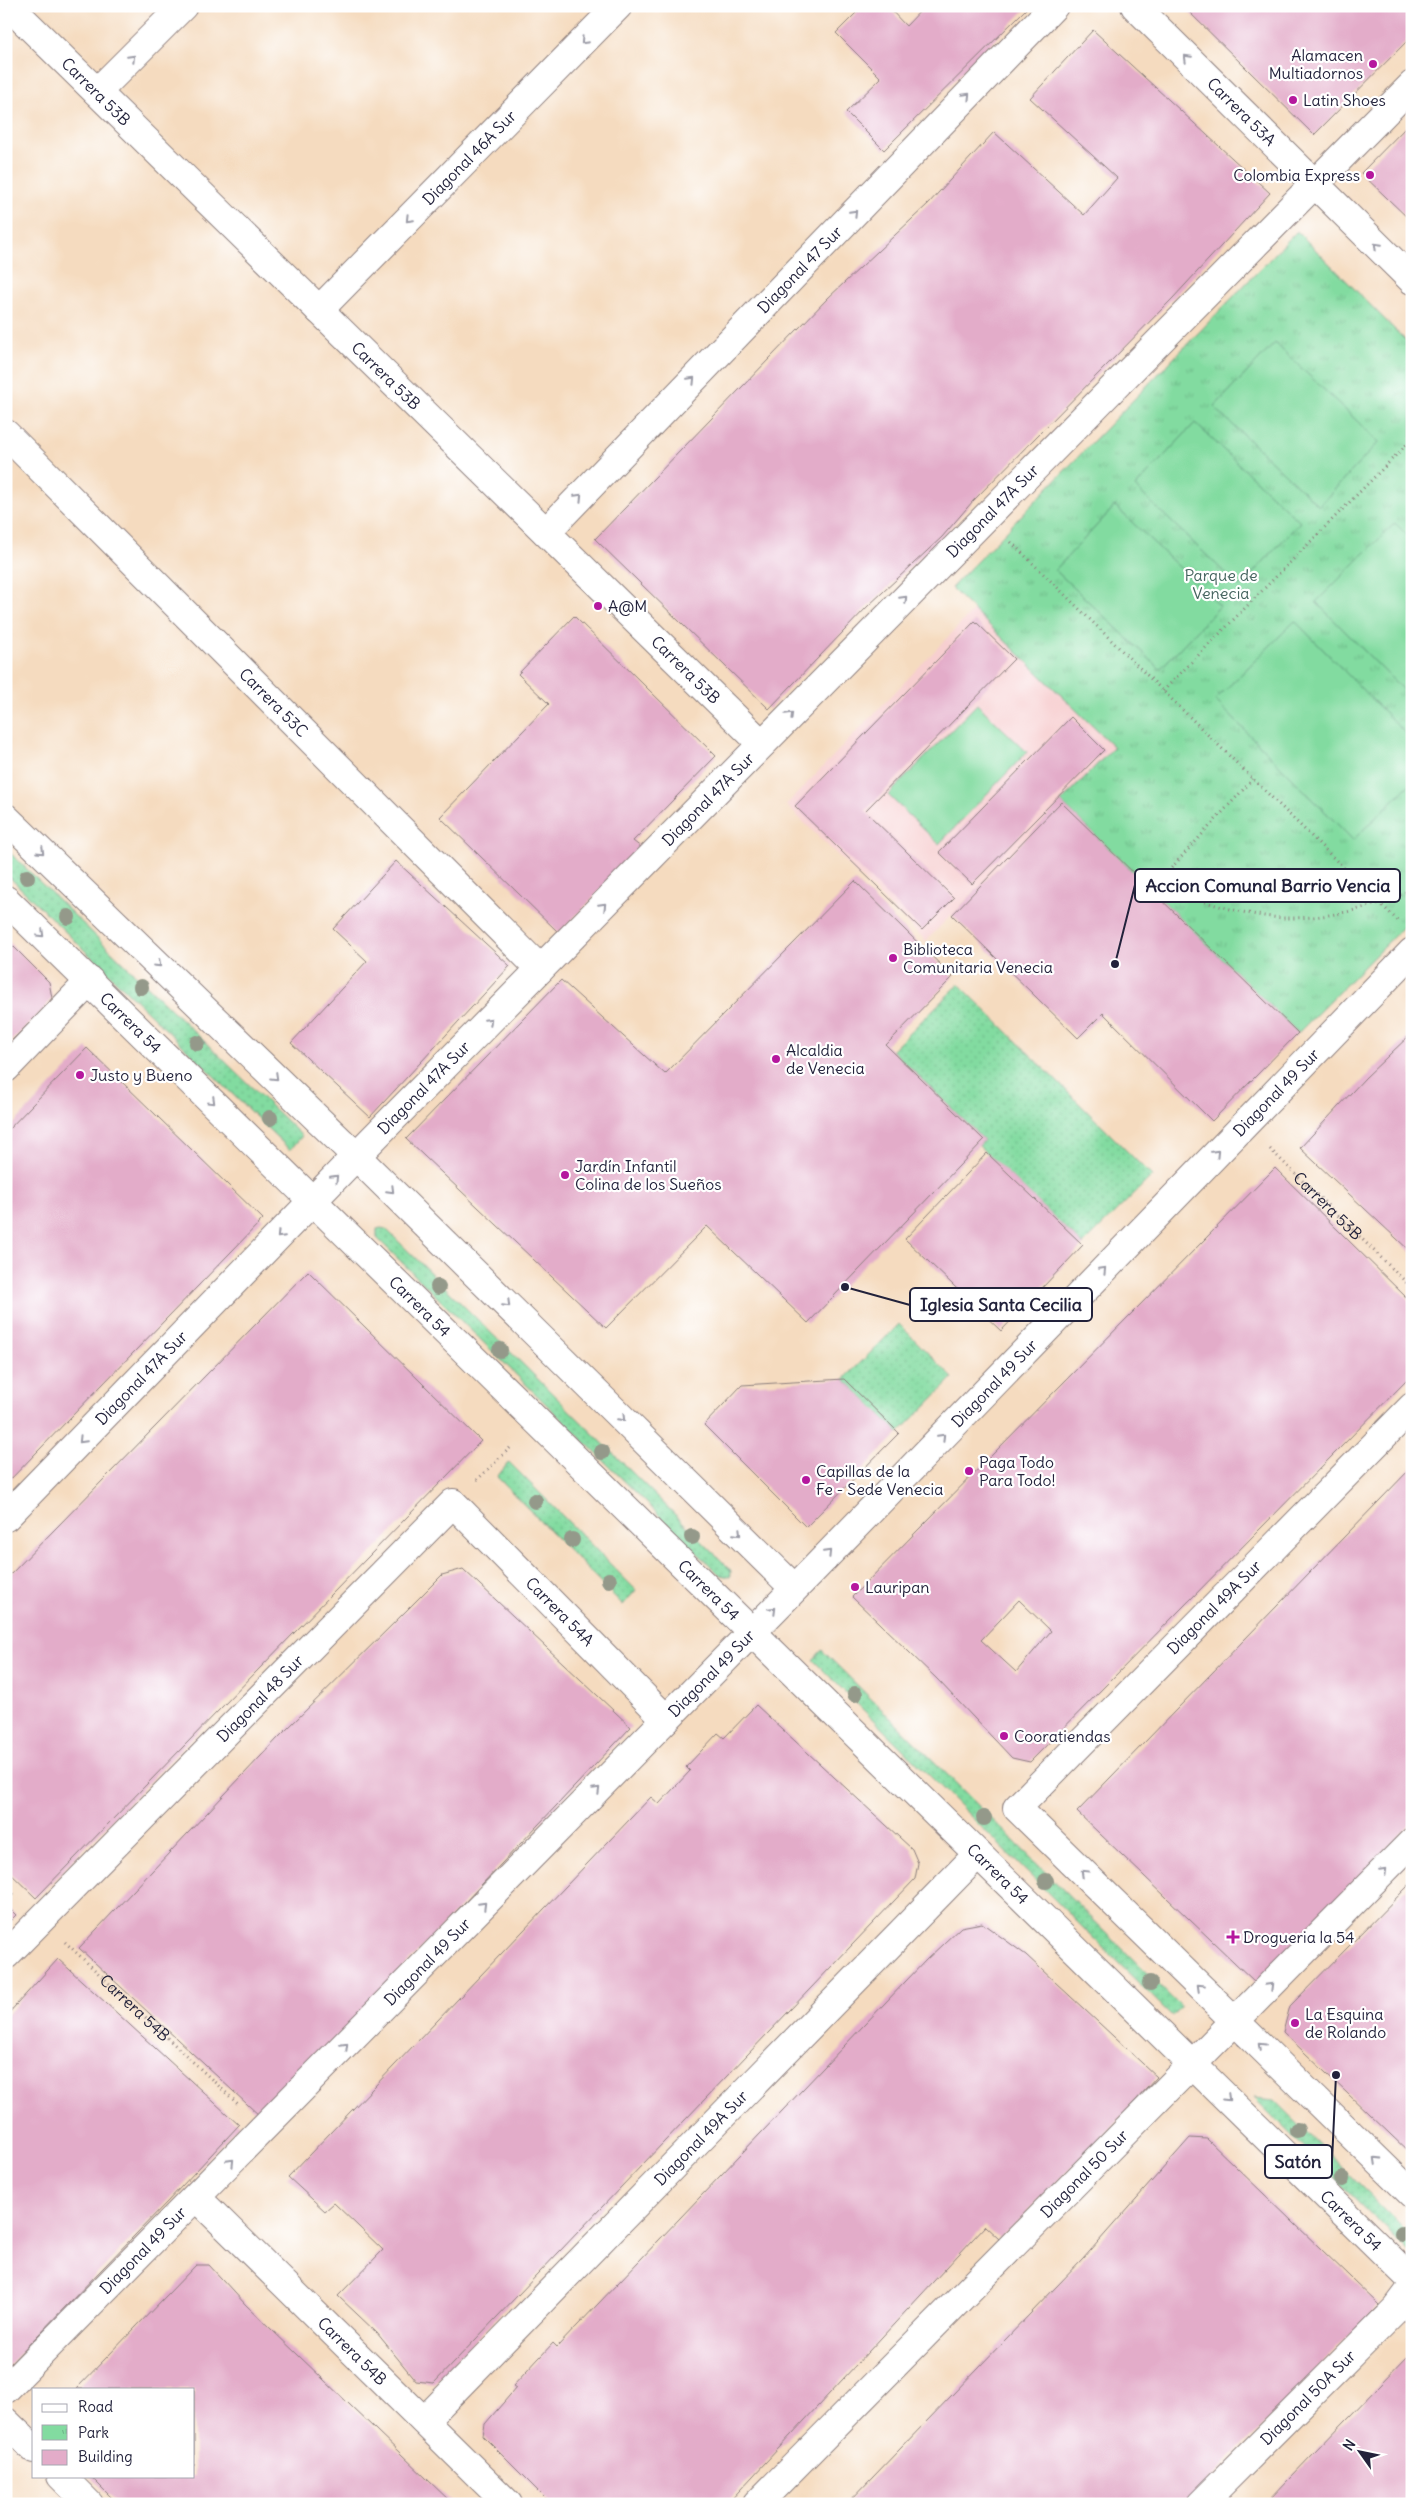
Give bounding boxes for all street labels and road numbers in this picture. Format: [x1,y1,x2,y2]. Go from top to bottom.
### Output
street label: Carrera 53B [57,53,135,130]
street label: Carrera 53A [1203,73,1280,150]
street label: Diagonal 46A Sur [418,105,520,209]
street label: Diagonal 47 Sur [753,221,846,317]
street label: Carrera 53B [347,337,425,414]
street label: Diagonal 47A Sur [942,459,1043,562]
street label: Carrera 53B [647,631,725,708]
street label: Carrera 53C [235,664,312,741]
street label: Diagonal 47A Sur [658,748,759,850]
street label: Carrera 54 [96,988,166,1057]
street label: Diagonal 47A Sur [373,1036,474,1138]
street label: Diagonal 49 Sur [1229,1044,1323,1141]
street label: Carrera 53B [1289,1167,1367,1244]
street label: Carrera 54 [385,1272,455,1341]
street label: Diagonal 47A Sur [91,1326,191,1429]
street label: Diagonal 49 Sur [947,1335,1042,1431]
street label: Carrera 54 [674,1555,744,1625]
street label: Diagonal 49A Sur [1163,1555,1266,1658]
street label: Carrera 54A [522,1573,598,1650]
street label: Diagonal 49 Sur [664,1625,759,1721]
street label: Diagonal 48 Sur [212,1650,308,1746]
street label: Carrera 54 [963,1839,1033,1908]
street label: Diagonal 49 Sur [380,1913,475,2010]
street label: Carrera 54B [96,1970,174,2045]
street label: Diagonal 49A Sur [650,2086,752,2189]
street label: Diagonal 50 Sur [1036,2125,1132,2222]
street label: Carrera 54 [1316,2186,1386,2255]
street label: Diagonal 49 Sur [95,2202,191,2298]
street label: Carrera 54B [314,2313,391,2389]
street label: Diagonal 50A Sur [1256,2345,1360,2449]

